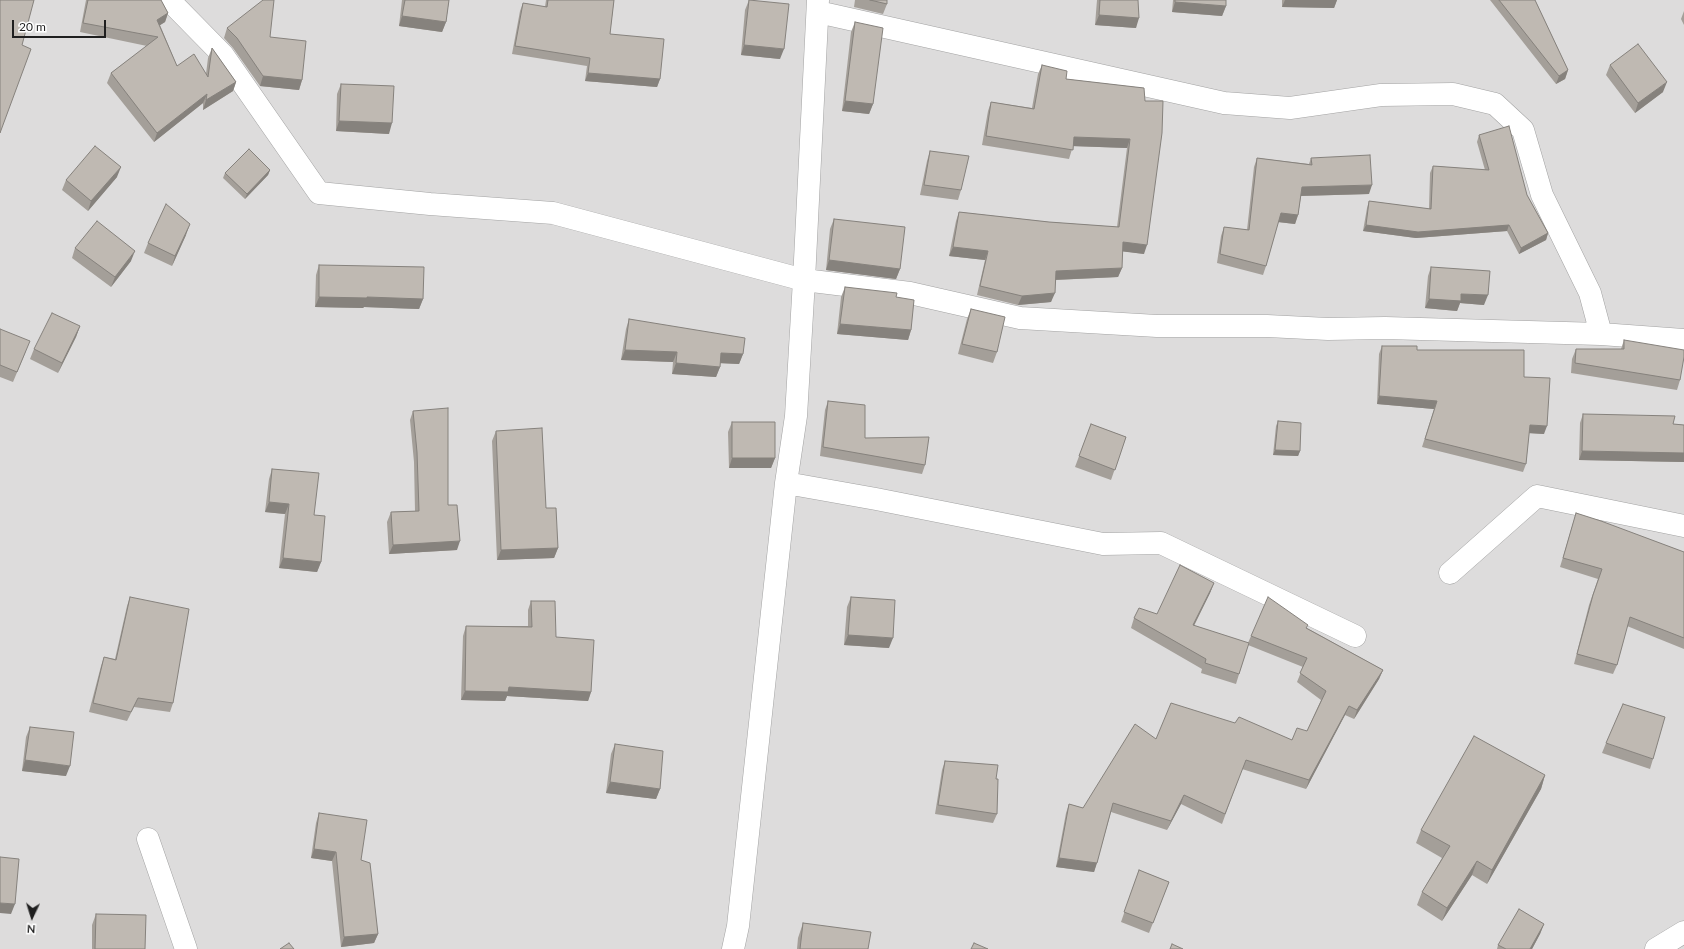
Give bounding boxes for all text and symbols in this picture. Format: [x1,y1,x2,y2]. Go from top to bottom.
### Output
scale bar [14,12,108,38]
text: 20 m [19,19,46,34]
north arrow [12,897,52,937]
text: N [26,923,36,936]

